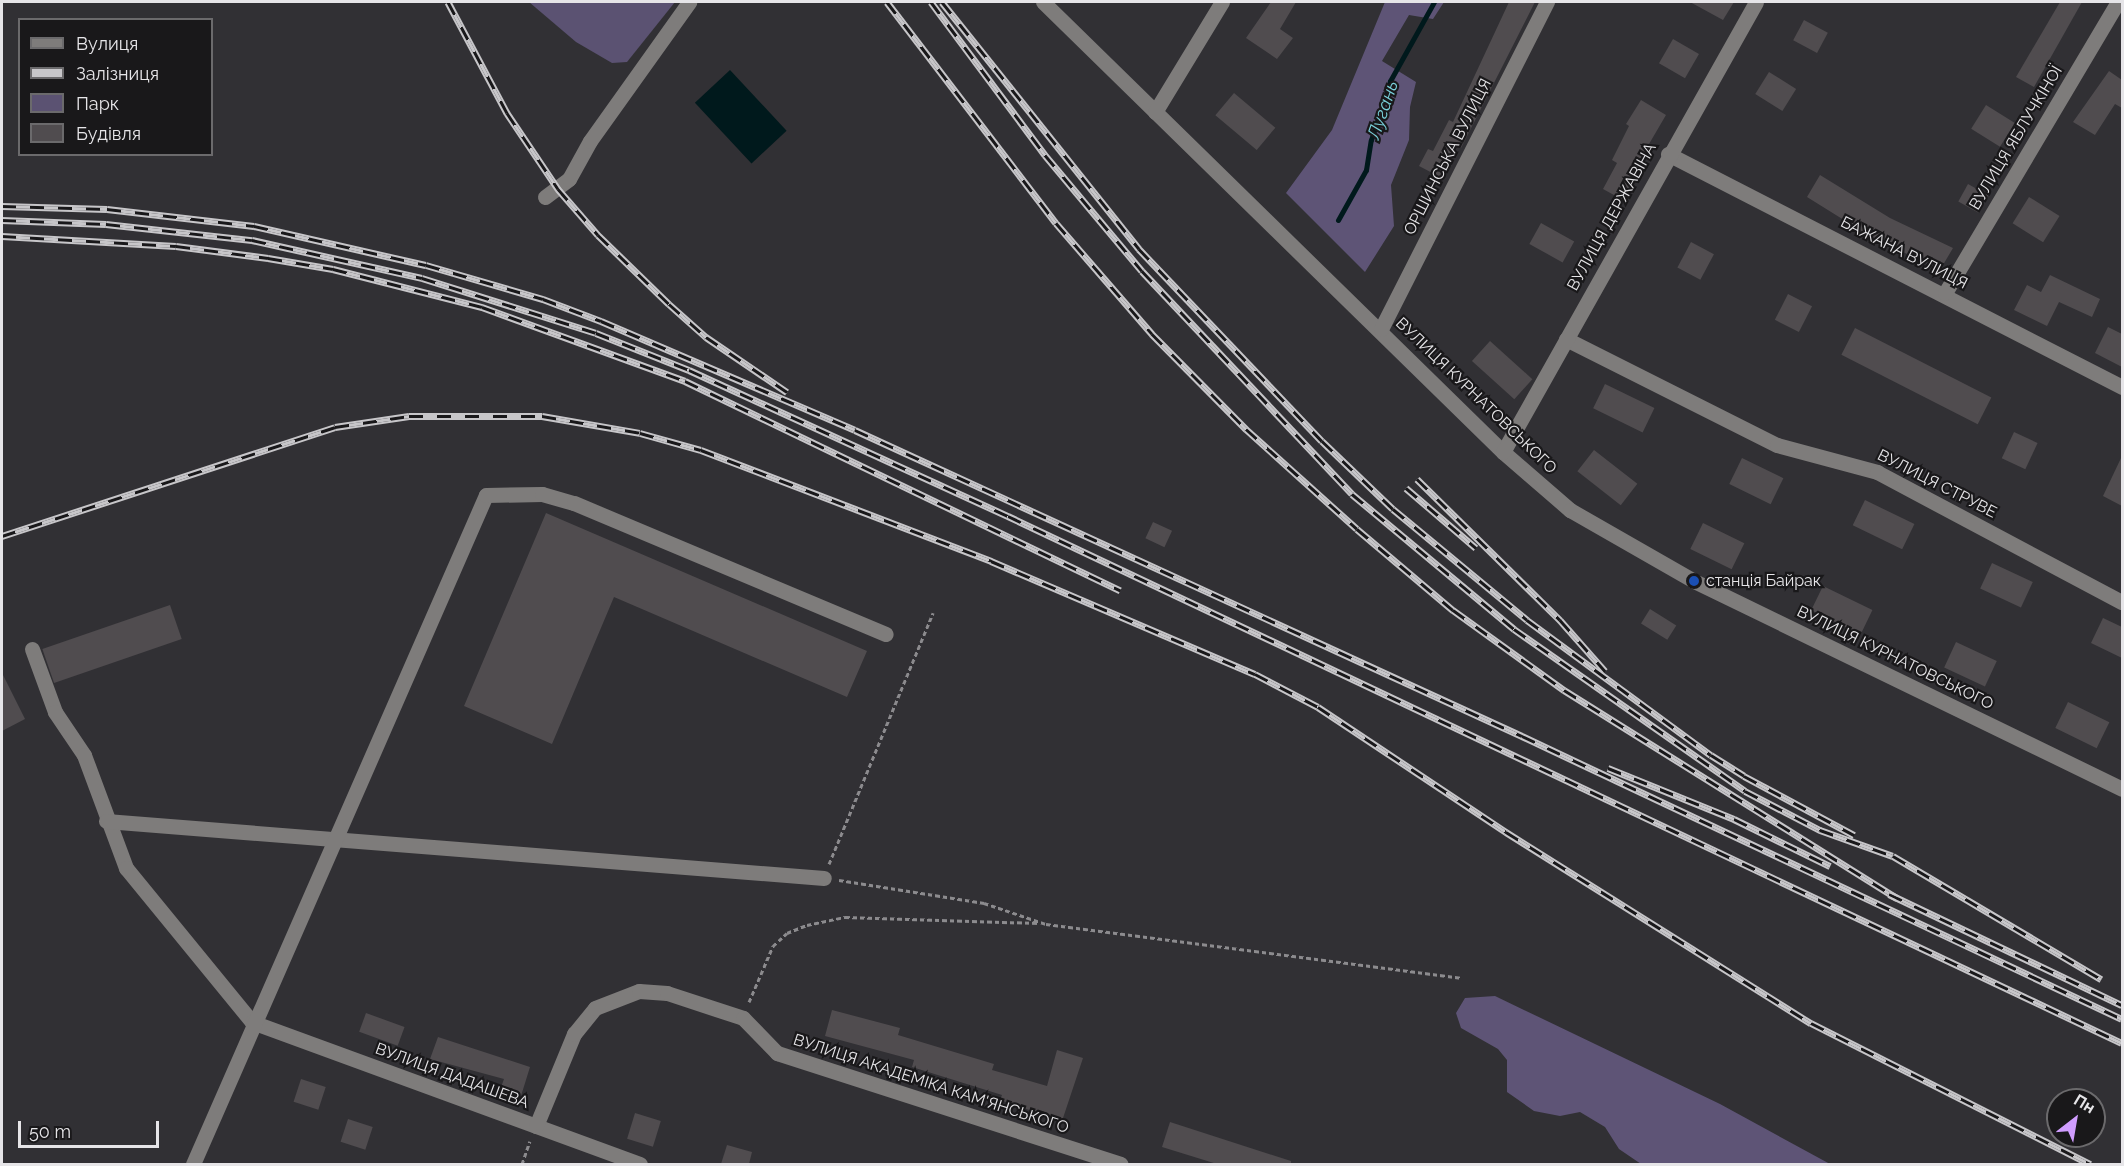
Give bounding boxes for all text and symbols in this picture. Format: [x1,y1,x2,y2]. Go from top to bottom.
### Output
legend [18,18,213,156]
text: Вулиця [76,33,138,54]
text: Залізниця [76,63,159,84]
street label: ВУЛИЦЯ ЯБЛУЧКІНОЇ [1965,63,2067,213]
street label: ОРШИНСЬКА ВУЛИЦЯ [1400,76,1496,238]
water label: Лугань [1363,78,1403,142]
text: Парк [76,93,119,114]
text: Будівля [76,123,141,144]
street label: ВУЛИЦЯ ДЕРЖАВІНА [1563,140,1661,294]
street label: БАЖАНА ВУЛИЦЯ [1837,213,1971,293]
street label: ВУЛИЦЯ КУРНАТОВСЬКОГО [1392,314,1560,478]
street label: ВУЛИЦЯ СТРУВЕ [1874,446,2000,522]
place label: станція Байрак [1706,571,1821,591]
marker: станція Байрак [1687,574,1701,588]
street label: ВУЛИЦЯ КУРНАТОВСЬКОГО [1794,602,1996,714]
street label: ВУЛИЦЯ АКАДЕМІКА КАМ'ЯНСЬКОГО [790,1030,1072,1138]
street label: ВУЛИЦЯ ДАДАШЕВА [373,1039,531,1113]
north arrow [2046,1088,2106,1148]
text: Пн [2070,1090,2099,1117]
scale bar [21,1109,162,1147]
text: 50 m [29,1121,71,1142]

